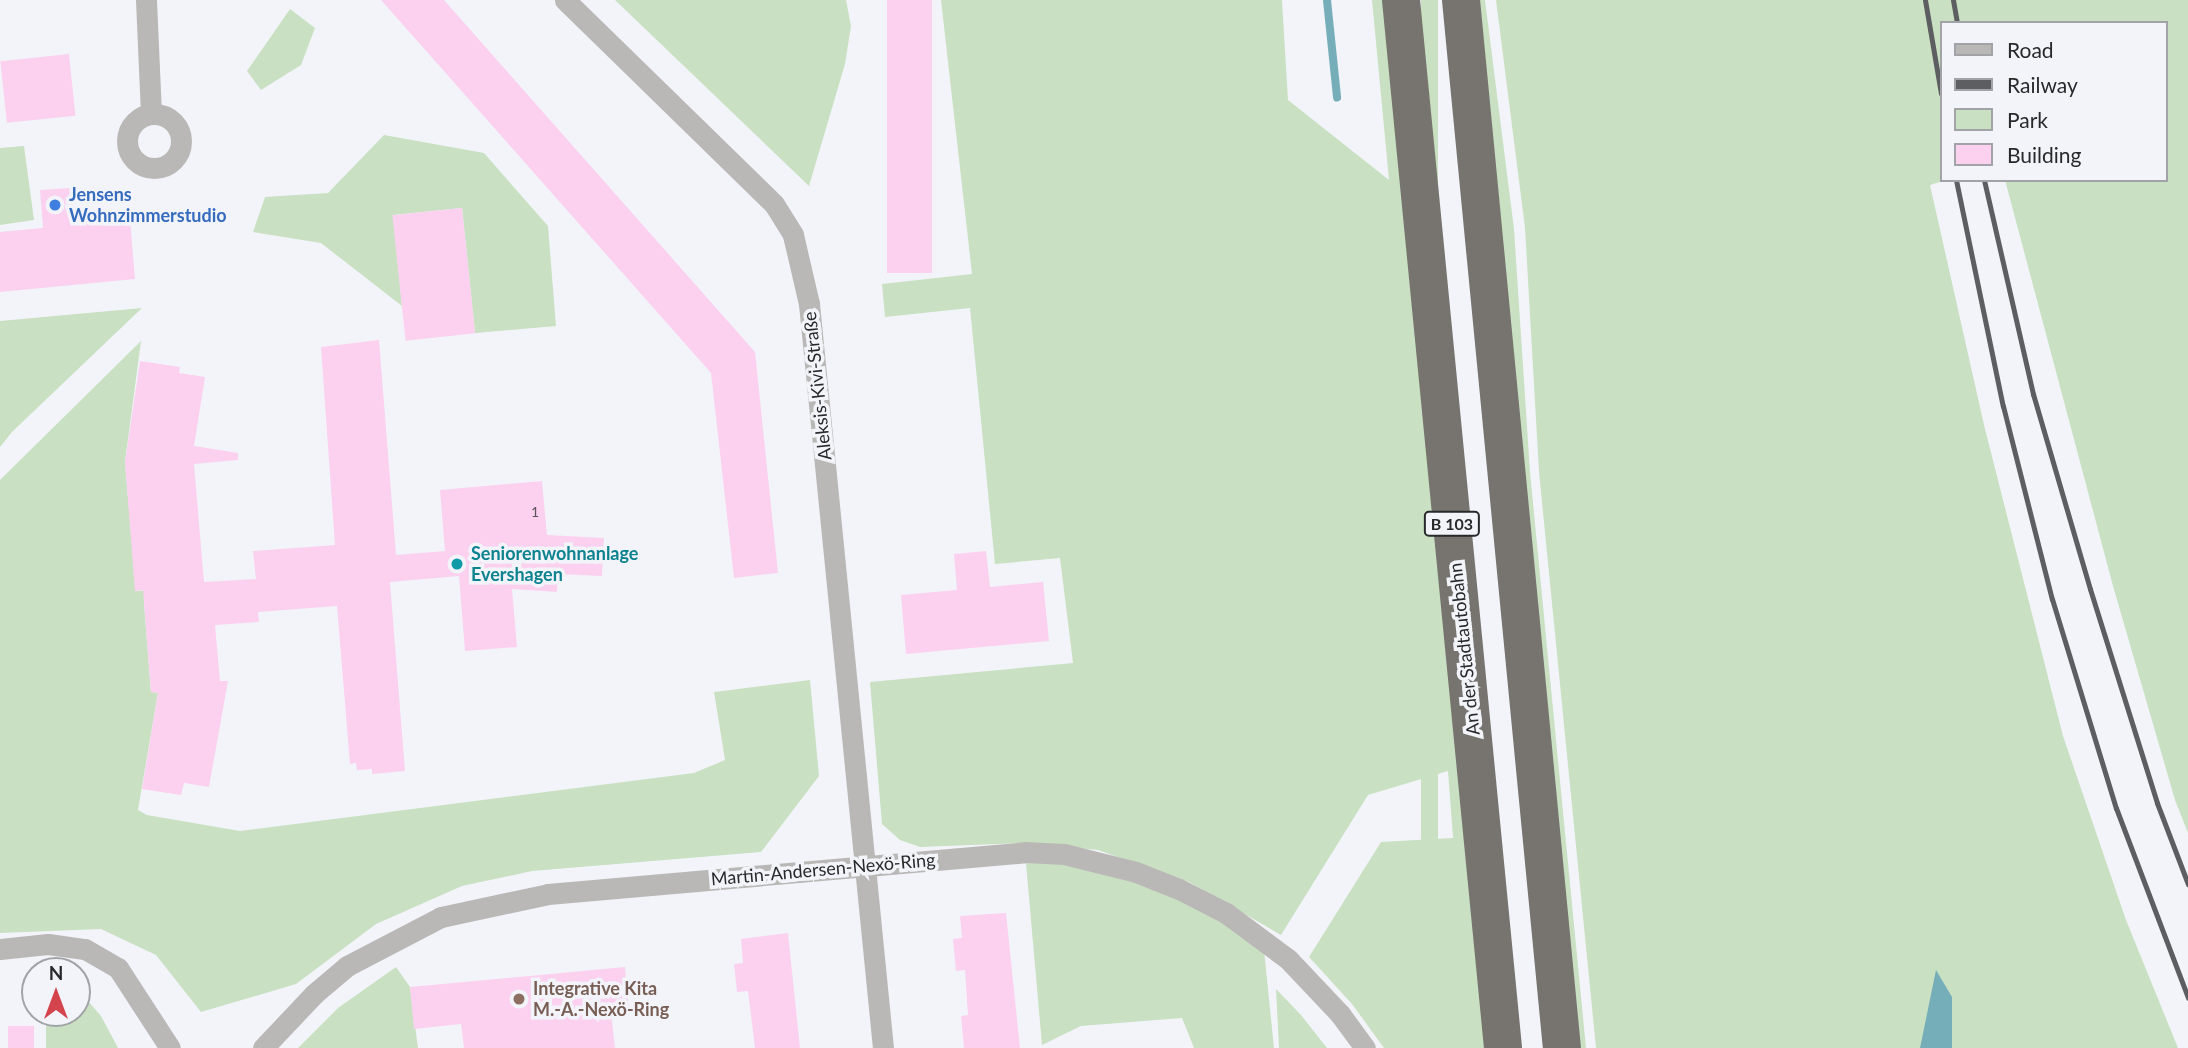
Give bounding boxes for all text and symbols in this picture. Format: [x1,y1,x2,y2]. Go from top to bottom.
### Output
legend [1940,21,2167,182]
text: Road [2007,37,2054,62]
text: Railway [2007,72,2078,97]
text: Park [2007,107,2048,132]
text: Building [2007,142,2082,167]
place label: Jensens Wohnzimmerstudio [69,184,227,227]
marker: Jensens Wohnzimmerstudio [47,197,63,213]
street label: Aleksis-Kivi-Straße [798,311,836,461]
house number: 1 [531,504,539,520]
road number: B 103 [1422,512,1482,537]
place label: Seniorenwohnanlage Evershagen [471,543,638,586]
marker: Seniorenwohnanlage Evershagen [449,556,465,572]
street label: An der Stadtautobahn [1444,562,1484,736]
street label: Martin-Andersen-Nexö-Ring [710,848,936,890]
north arrow [21,957,91,1027]
text: N [49,961,63,984]
place label: Integrative Kita M.-A.-Nexö-Ring [533,978,669,1020]
marker: Integrative Kita M.-A.-Nexö-Ring [511,991,527,1007]

